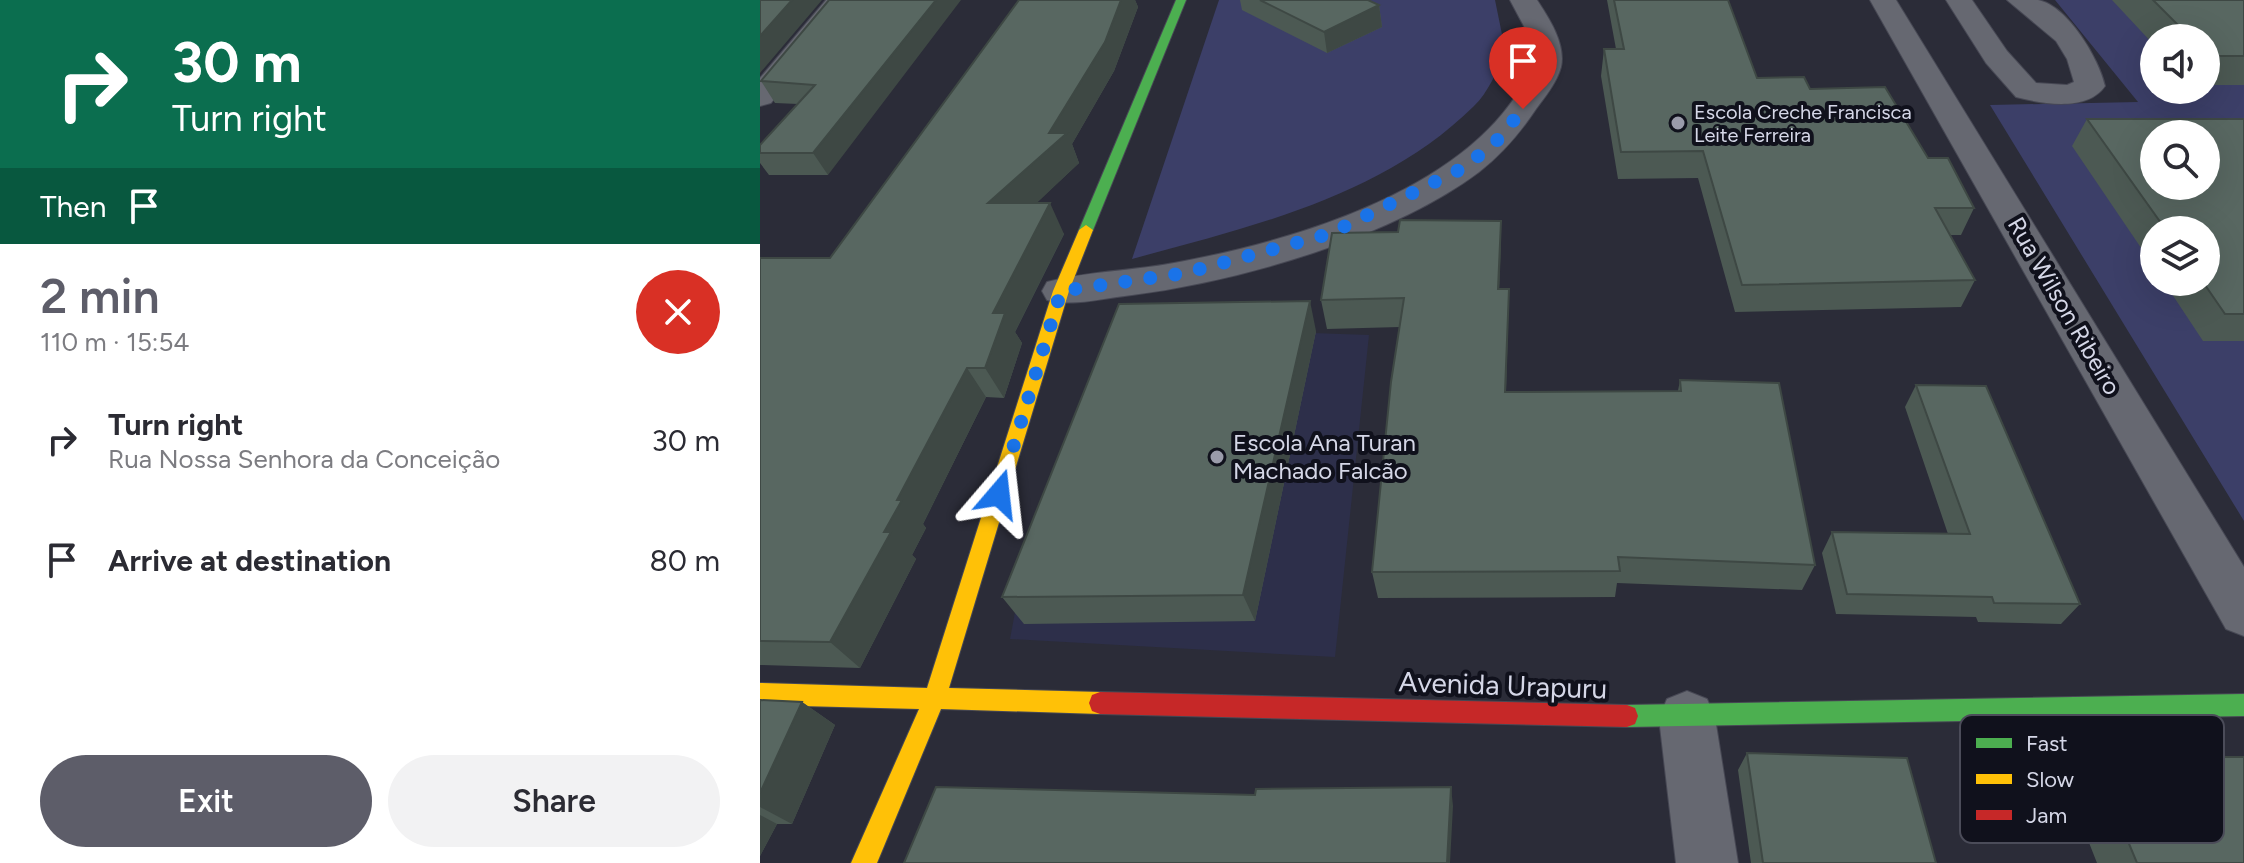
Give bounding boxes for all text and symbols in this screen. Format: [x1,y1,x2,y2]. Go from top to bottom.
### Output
map controls [2140,24,2220,296]
button: sound [2140,24,2220,104]
pin [1489,27,1557,109]
text: 30 m [172,29,302,96]
icon: right [40,32,144,136]
icon: arrive [1501,39,1545,83]
text: Turn right [172,97,327,140]
place label: Escola Creche Francisca Leite Ferreira [1694,100,1912,147]
marker: Escola Creche Francisca Leite Ferreira [1669,114,1687,132]
button: search [2140,120,2220,200]
icon: arrive [122,184,166,228]
text: Then [40,188,106,225]
street label: Rua Wilson Ribeiro [2002,212,2127,400]
button: layers [2140,216,2220,296]
text: 2 min [40,267,160,325]
button: close [636,270,720,354]
text: 110 m · 15:54 [40,326,190,358]
text: Turn right [108,406,243,443]
icon: right [40,418,84,462]
text: 30 m [652,422,720,459]
place label: Escola Ana Turan Machado Falcão [1233,428,1416,485]
text: Rua Nossa Senhora da Conceição [108,443,500,475]
marker: Escola Ana Turan Machado Falcão [1208,448,1226,466]
position arrow [957,452,1041,536]
icon: arrive [40,538,84,582]
text: Arrive at destination [108,542,391,579]
text: 80 m [649,542,720,579]
street label: Avenida Urapuru [1398,664,1608,706]
legend [1960,715,2224,843]
text: Fast [2026,730,2068,757]
button: Exit [40,755,372,847]
button: Share [388,755,720,847]
text: Slow [2026,766,2075,793]
text: Jam [2026,802,2067,829]

